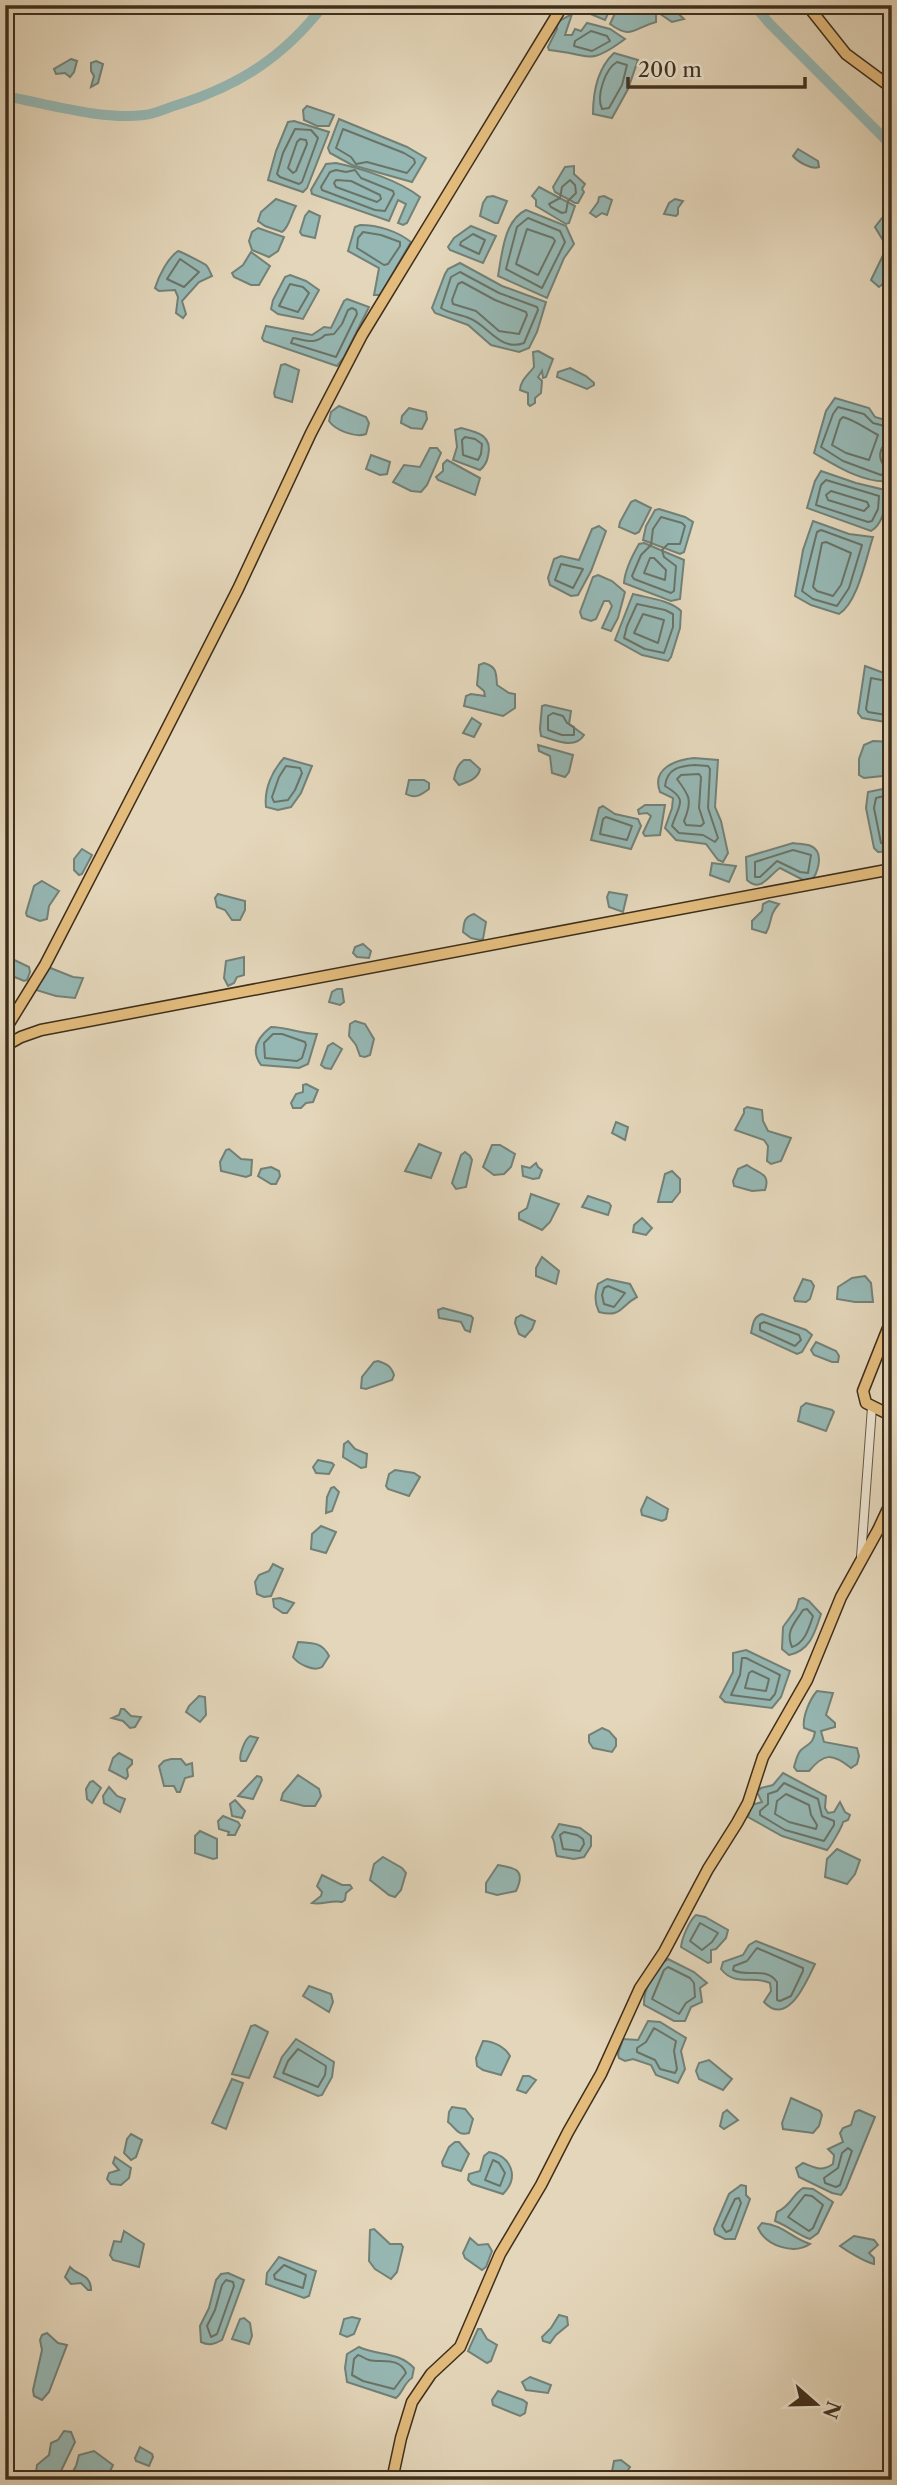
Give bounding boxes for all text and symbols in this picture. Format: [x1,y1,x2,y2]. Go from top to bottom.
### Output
scale bar [628,46,804,90]
text: 200 m [638,57,702,82]
north arrow [782,2370,852,2440]
text: N [818,2398,845,2421]

